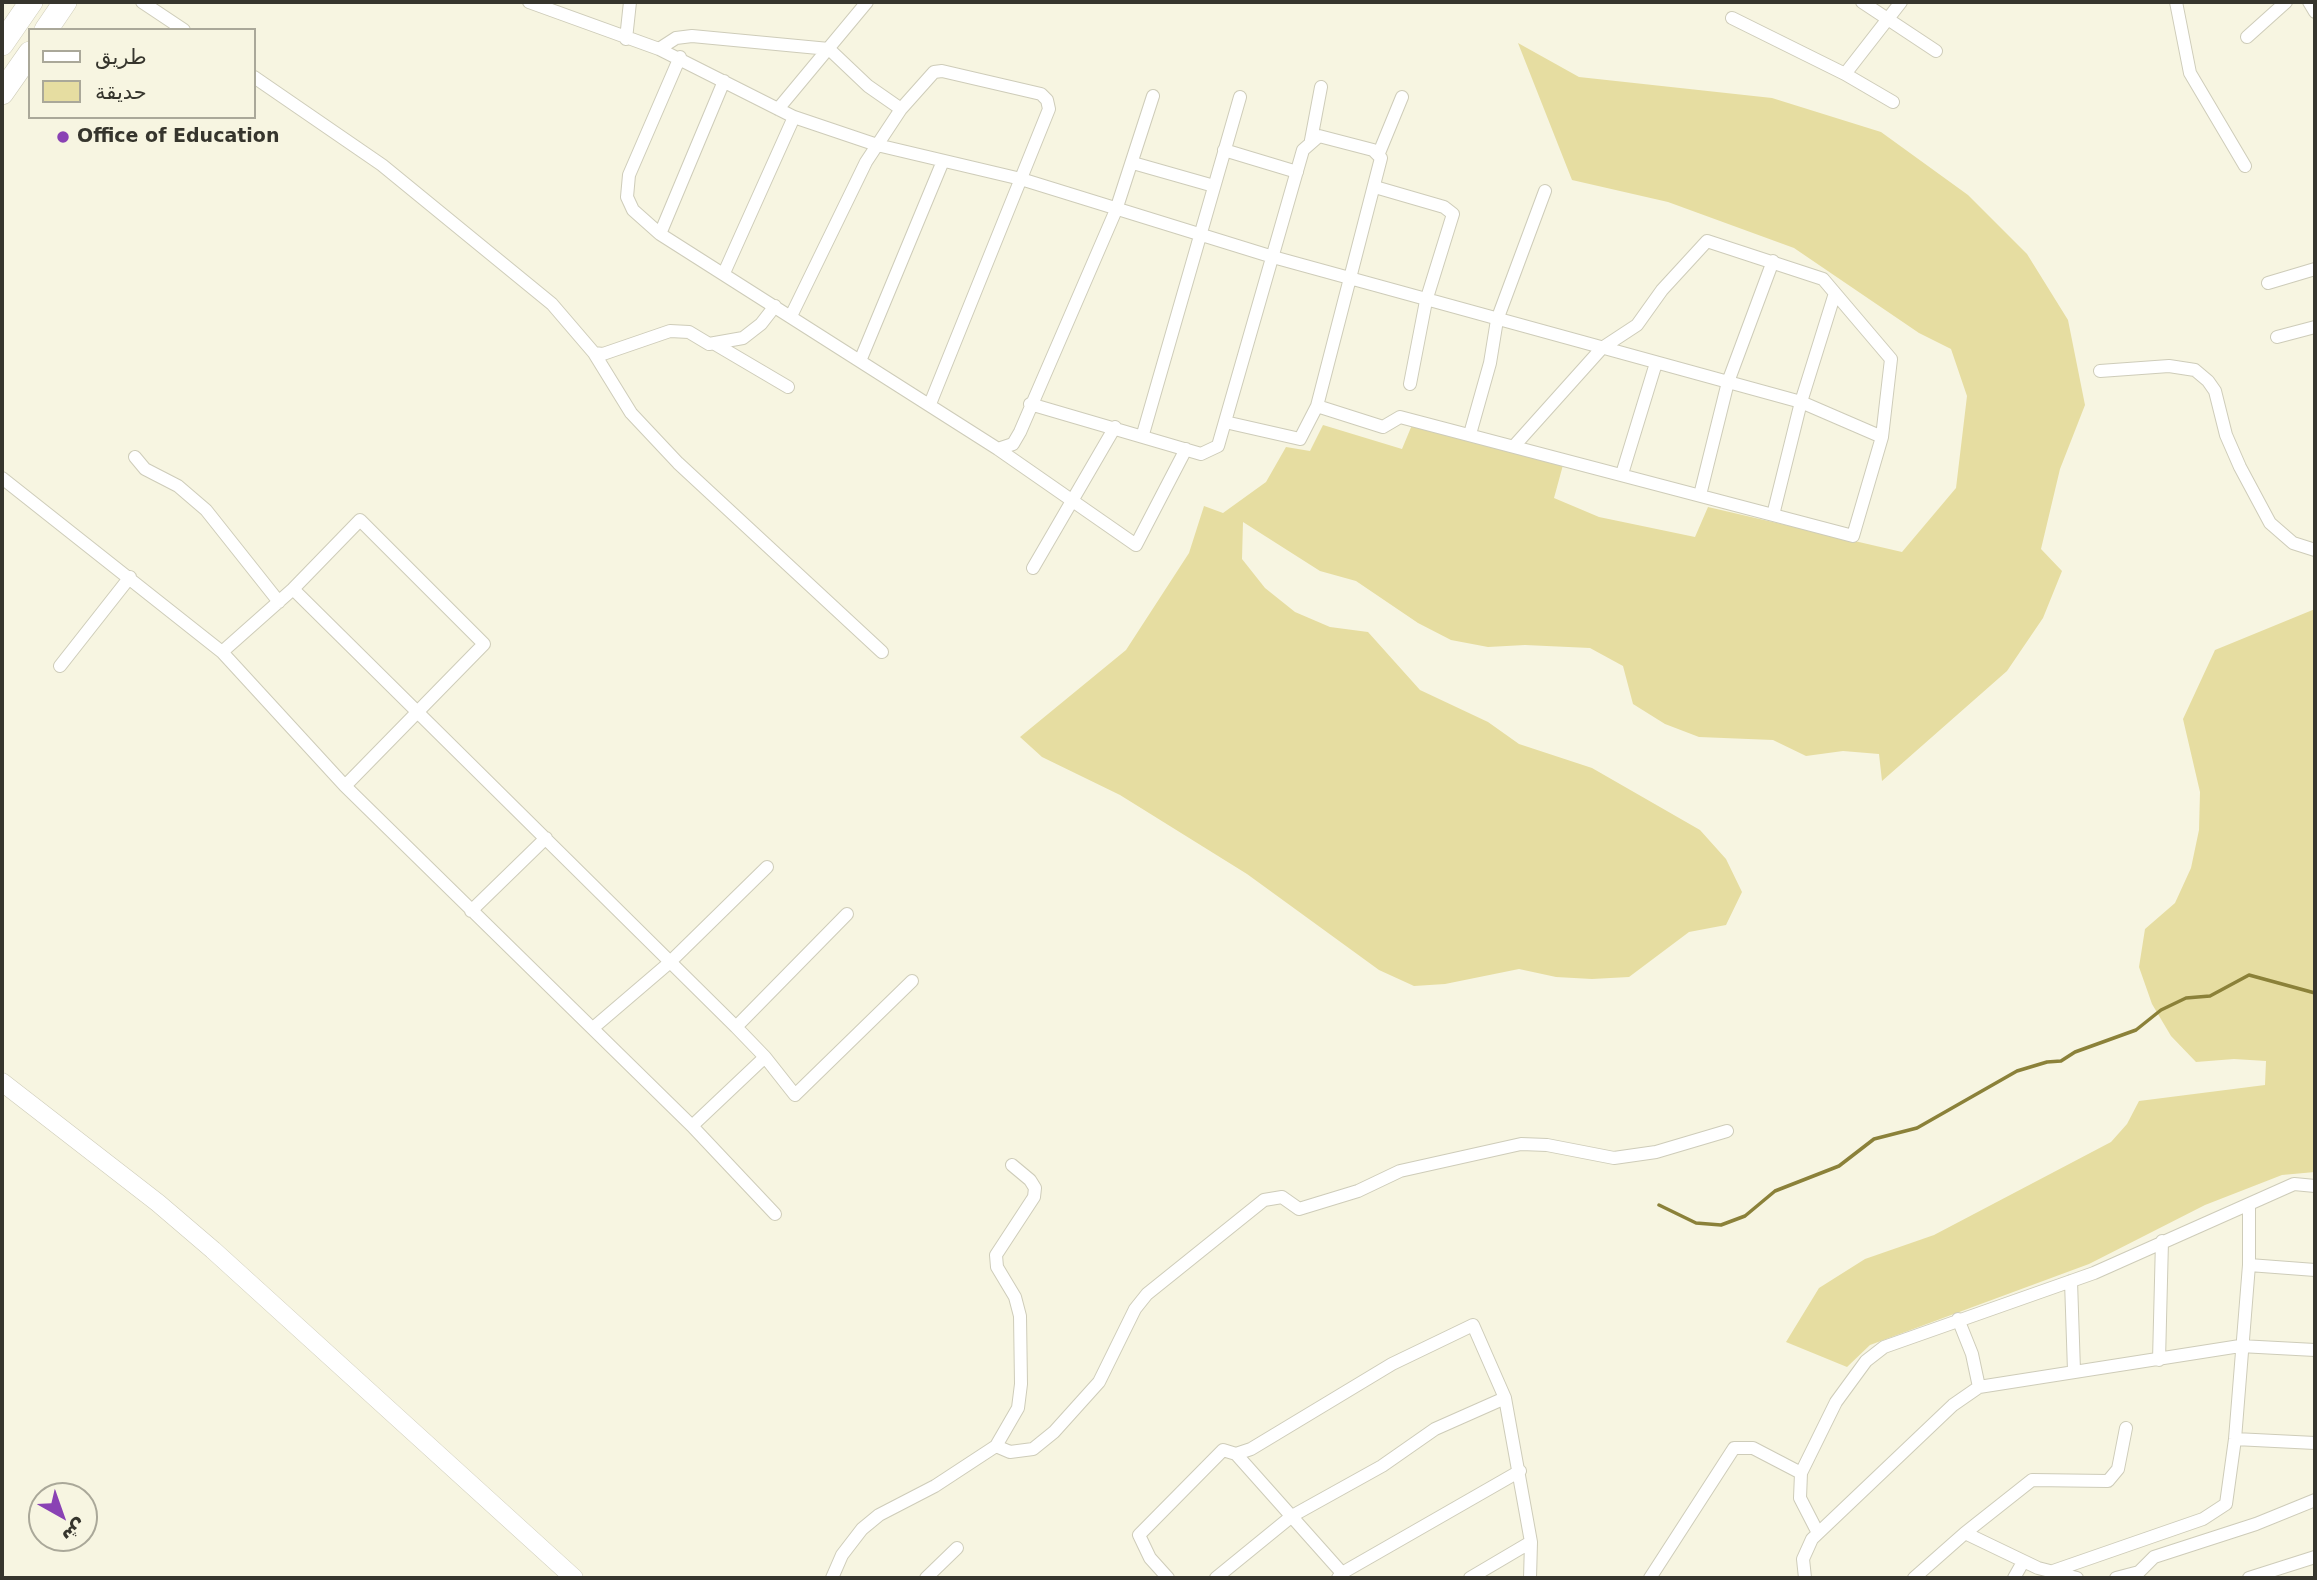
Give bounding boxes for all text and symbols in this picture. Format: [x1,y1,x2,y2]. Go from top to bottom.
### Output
legend [28,28,256,119]
text: طريق [95,45,147,69]
text: حديقة [95,80,147,104]
place label: Office of Education [77,126,279,148]
marker: Office of Education [55,129,71,145]
north arrow [28,1482,98,1552]
text: ش [58,1515,92,1548]

